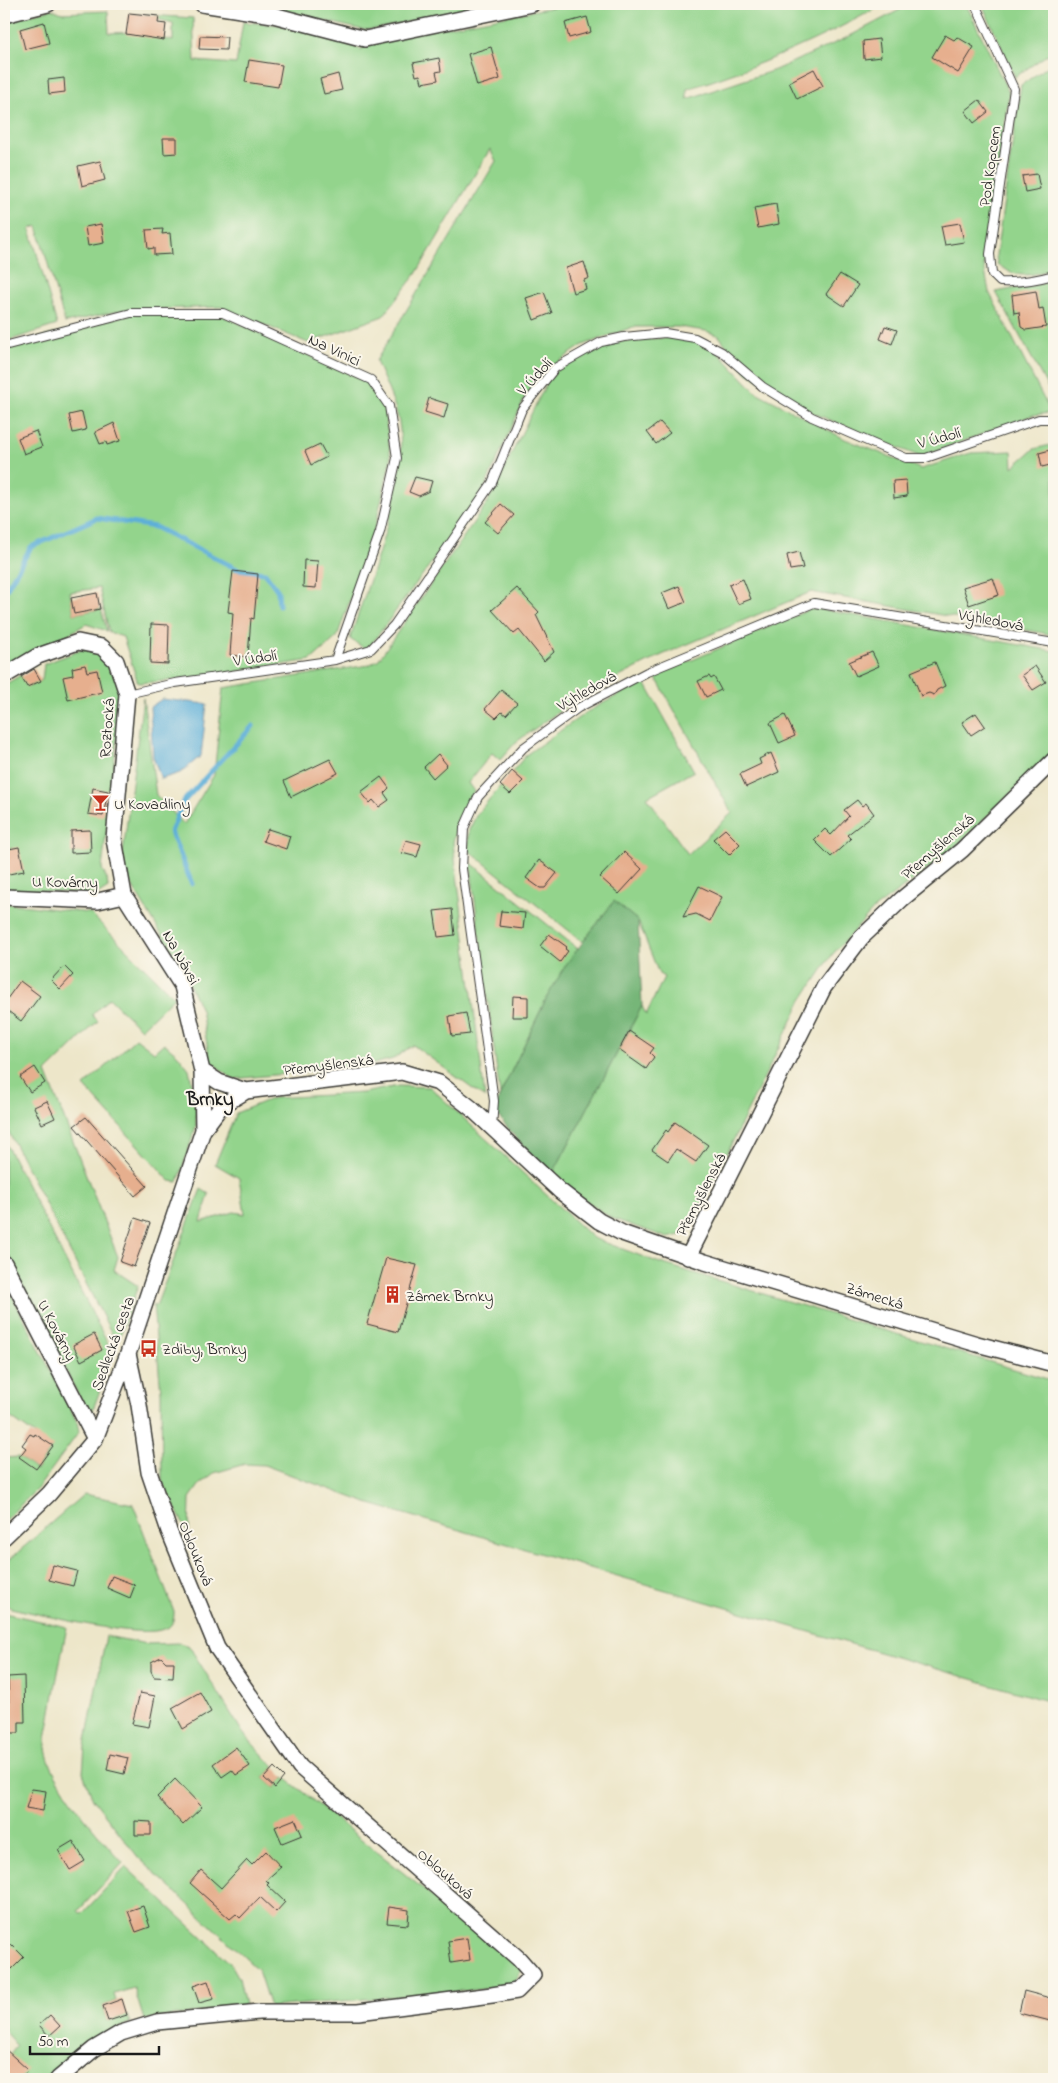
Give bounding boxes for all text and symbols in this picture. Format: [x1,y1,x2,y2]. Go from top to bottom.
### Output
street label: Pod Kopcem [973,124,1009,208]
street label: Na Vinici [304,328,364,373]
street label: V Údolí [511,353,559,402]
street label: V Údolí [914,422,964,456]
street label: Výhledová [955,603,1025,638]
street label: V Údolí [231,644,279,674]
street label: Výhledová [552,665,621,719]
street label: Roztocká [94,697,122,759]
bar icon: U Kovadliny [90,793,110,813]
place label: U Kovadliny [114,793,190,817]
street label: Přemyšlenská [896,809,980,886]
street label: U Kovárny [32,870,98,896]
street label: Na Návsi [155,926,205,990]
street label: Přemyšlenská [282,1049,375,1083]
district label: Brnky [186,1087,234,1116]
street label: Přemyšlenská [670,1149,733,1241]
street label: Zámecká [843,1277,906,1317]
building icon: Zámek Brnky [382,1285,402,1305]
place label: Zámek Brnky [406,1285,493,1309]
street label: Sedlecká cesta [86,1293,142,1394]
street label: U Kovárny [30,1296,82,1366]
bus stop icon: Zdiby, Brnky [138,1338,158,1358]
place label: Zdiby, Brnky [162,1338,247,1362]
street label: Oblouková [171,1518,219,1590]
street label: Oblouková [411,1843,478,1906]
scale bar [30,2023,159,2055]
text: 50 m [38,2031,69,2053]

